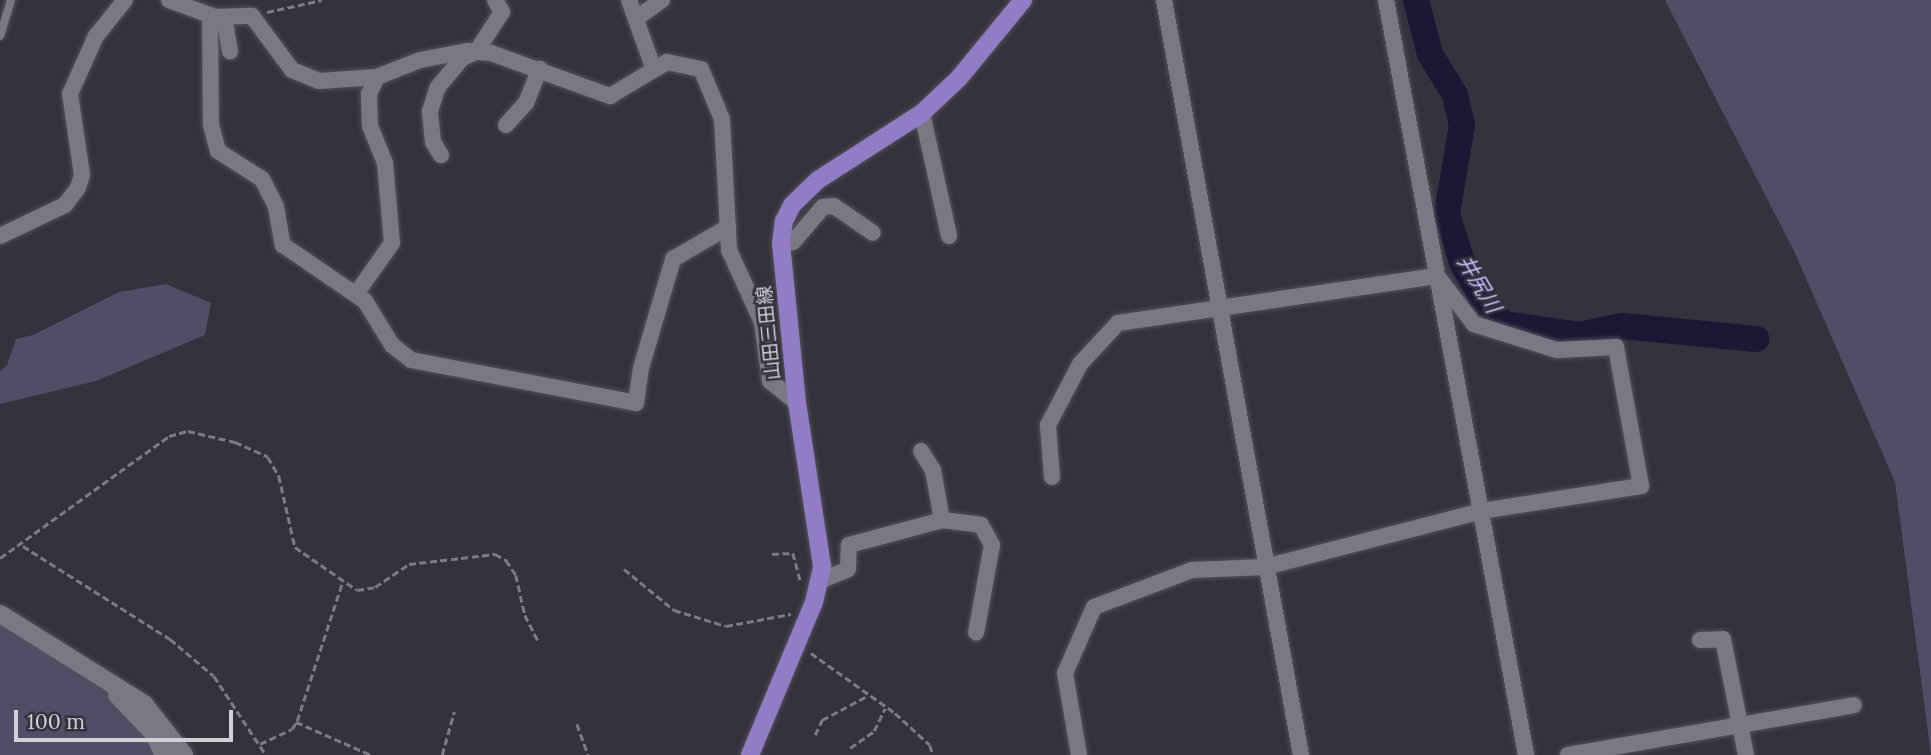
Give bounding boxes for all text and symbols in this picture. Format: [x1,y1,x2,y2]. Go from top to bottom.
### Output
water label: 井尻川 [1452,251,1506,317]
street label: 山田三田線 [753,285,785,381]
scale bar [18,696,236,740]
text: 100 m [27,708,85,735]

